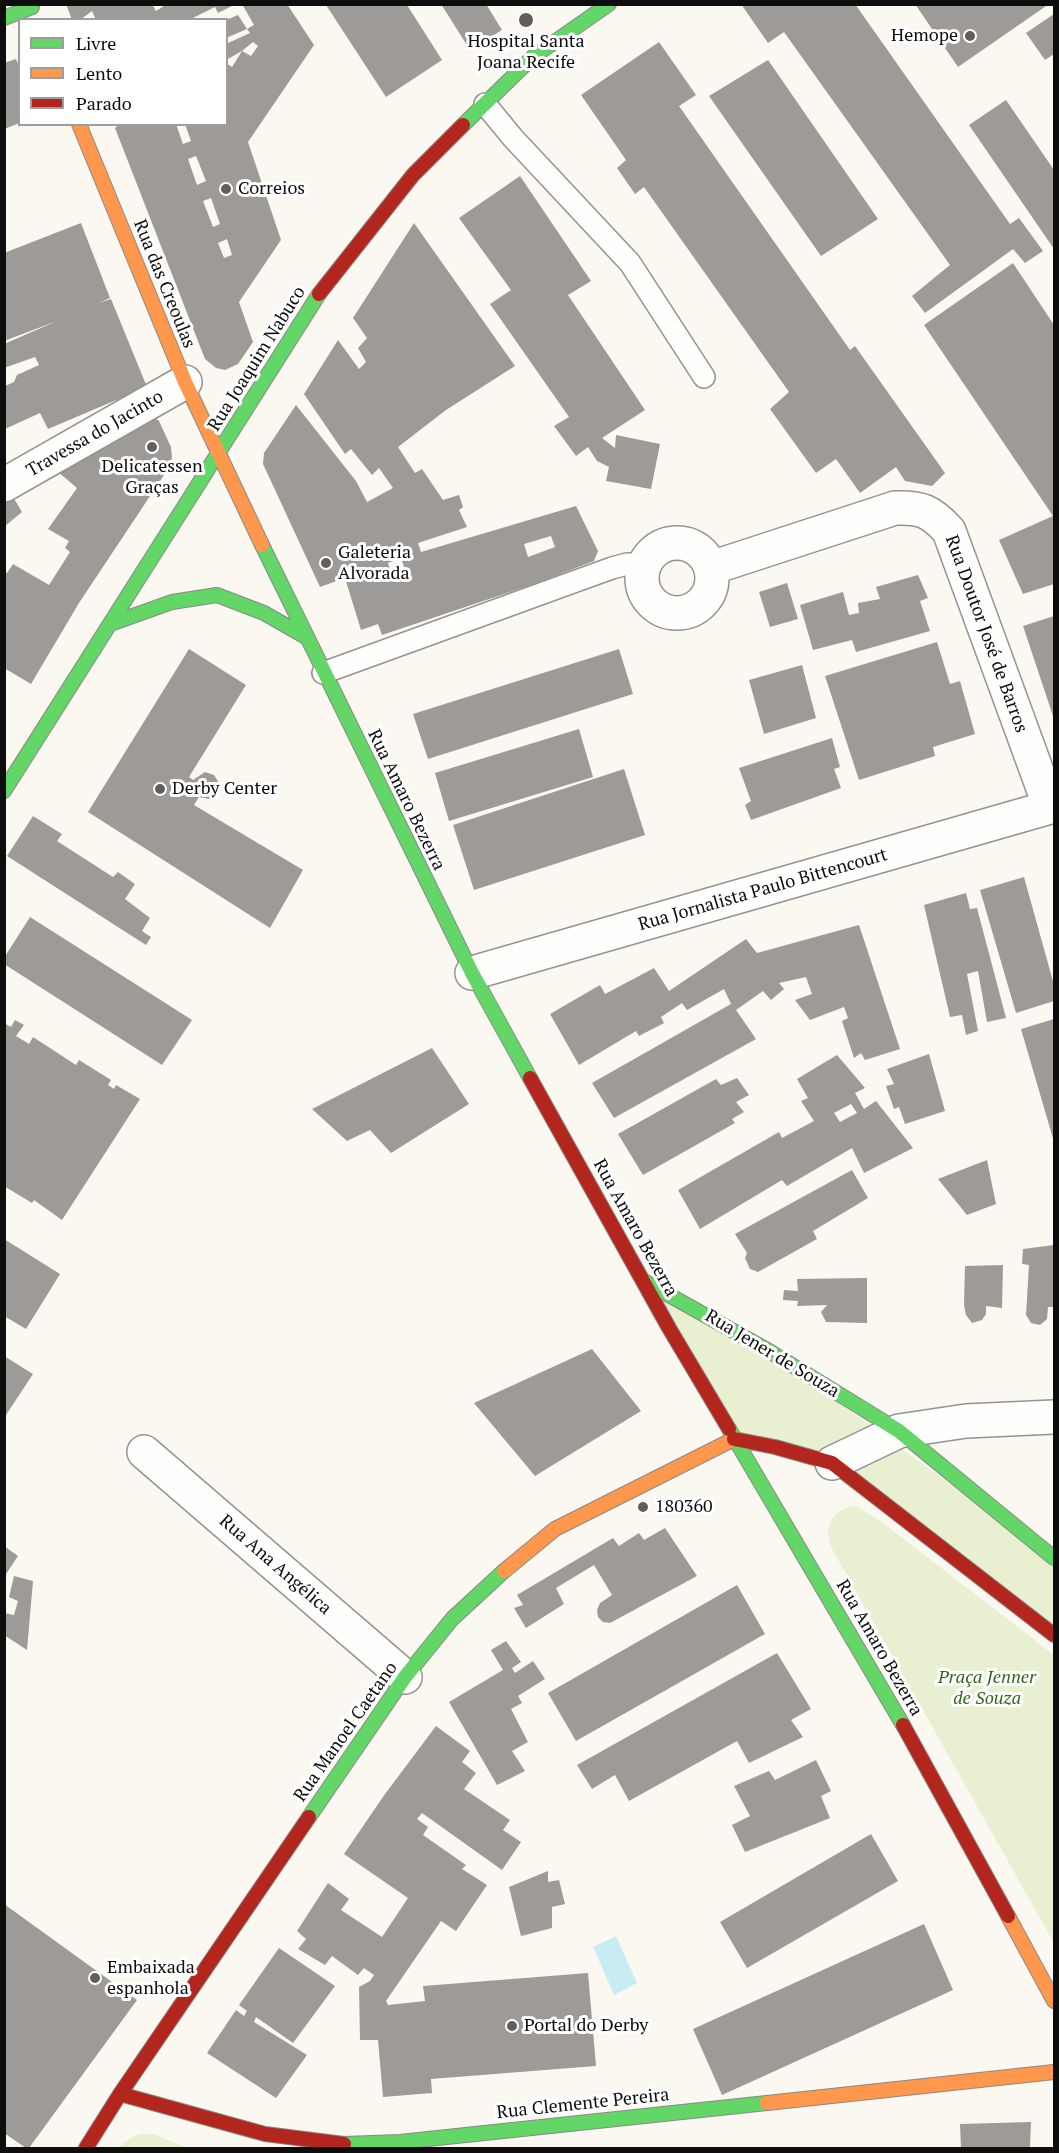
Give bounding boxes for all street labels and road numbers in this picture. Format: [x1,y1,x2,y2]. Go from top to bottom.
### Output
street label: Rua das Creoulas [128,217,200,351]
street label: Rua Joaquim Nabuco [204,283,310,435]
street label: Travessa do Jacinto [23,386,167,482]
street label: Rua Doutor José de Barros [940,532,1032,736]
street label: Rua Amaro Bezerra [363,726,449,874]
street label: Rua Jornalista Paulo Bittencourt [636,844,890,936]
street label: Rua Amaro Bezerra [588,1155,682,1301]
street label: Rua Jener de Souza [701,1305,843,1403]
street label: Rua Ana Angélica [215,1510,335,1620]
street label: Rua Amaro Bezerra [831,1576,927,1720]
street label: Rua Manoel Caetano [290,1658,402,1806]
street label: Rua Clemente Pereira [496,2084,670,2124]

